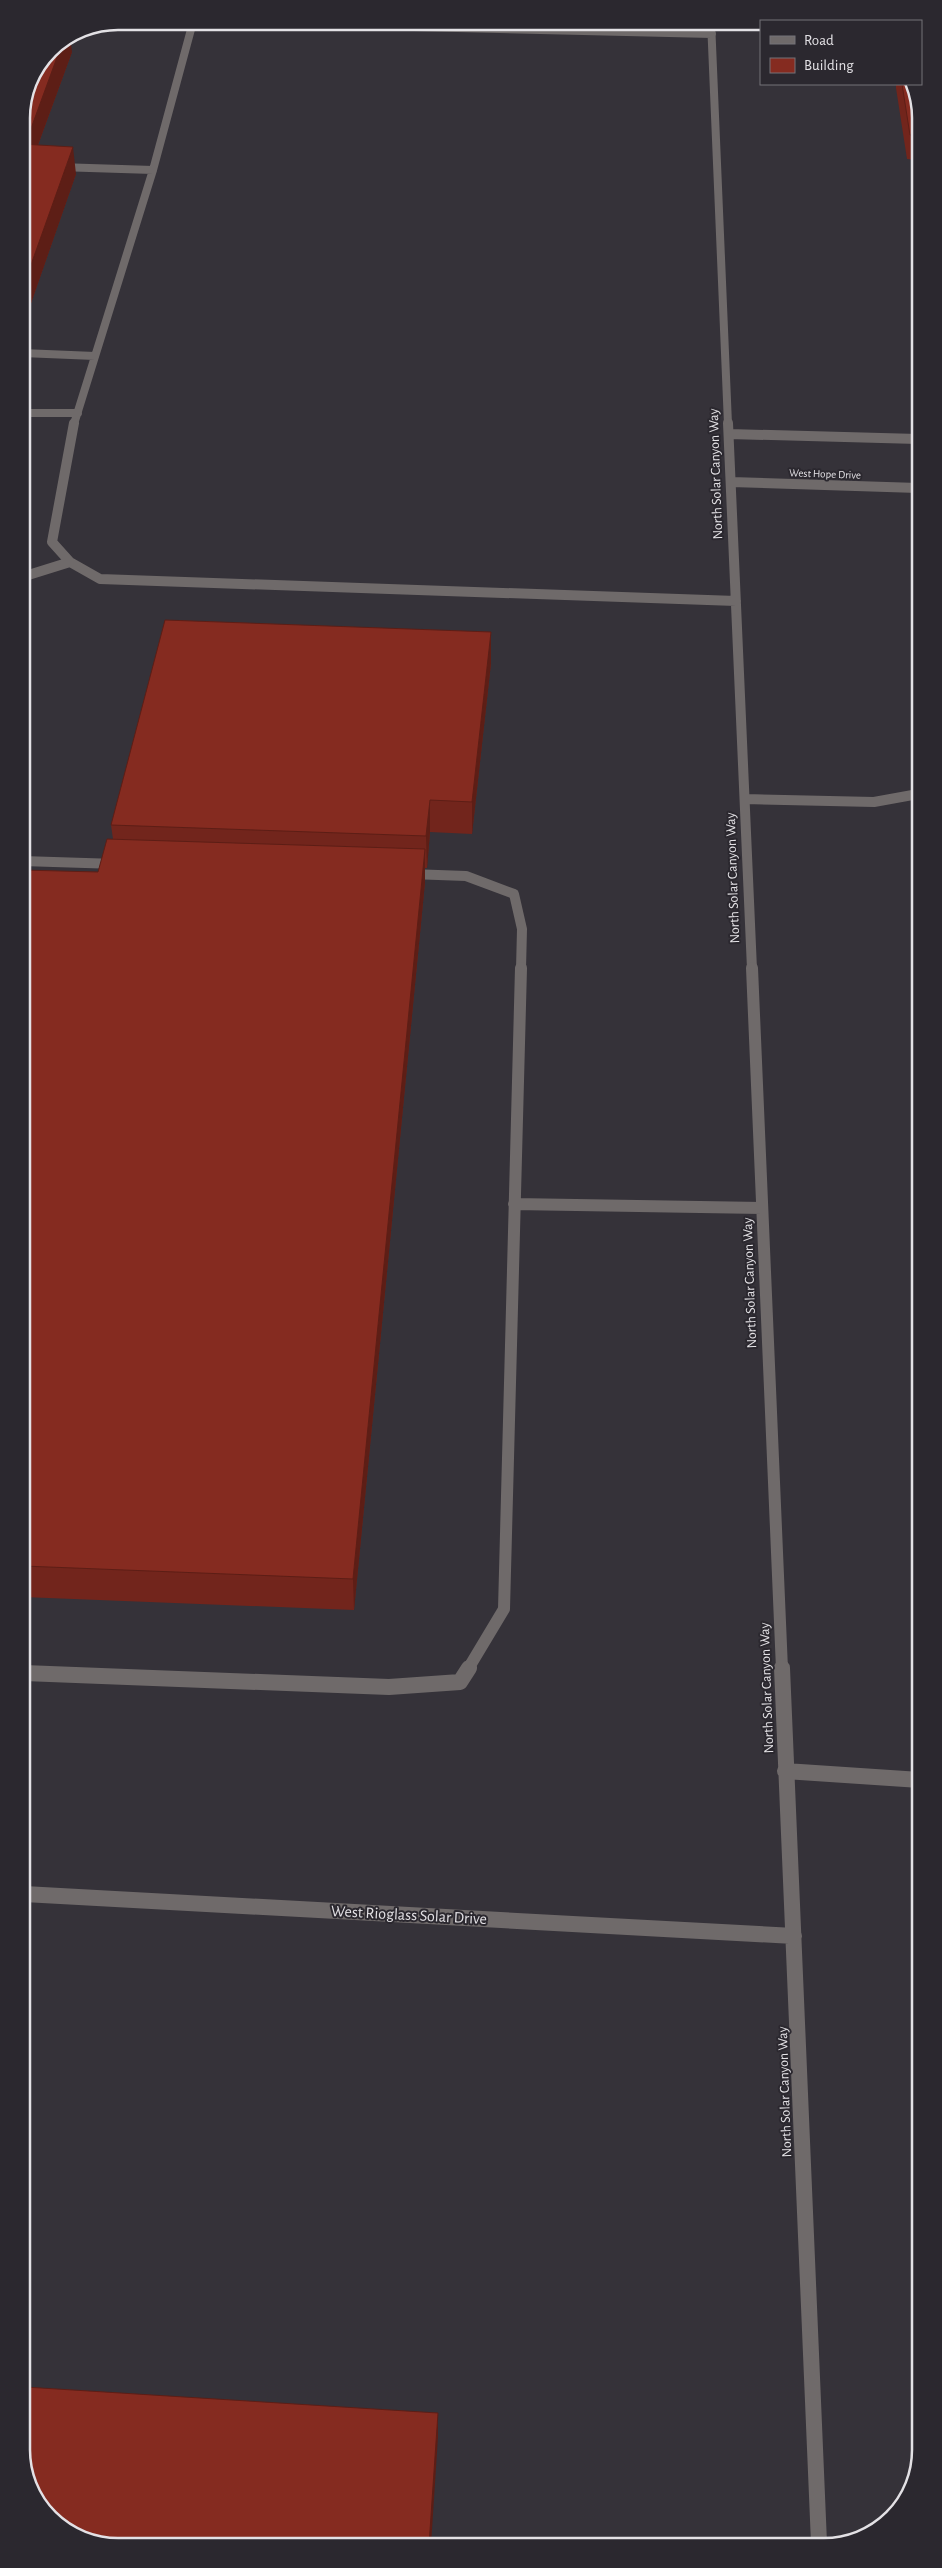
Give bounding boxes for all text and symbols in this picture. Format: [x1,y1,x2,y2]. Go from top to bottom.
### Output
legend [760,20,922,85]
text: Road [804,33,834,48]
text: Building [804,58,854,73]
street label: North Solar Canyon Way [707,408,725,540]
street label: West Hope Drive [789,467,861,481]
street label: North Solar Canyon Way [724,812,742,944]
street label: North Solar Canyon Way [741,1217,759,1349]
street label: North Solar Canyon Way [758,1622,776,1754]
street label: West Rioglass Solar Drive [331,1903,487,1927]
street label: North Solar Canyon Way [776,2026,794,2158]

